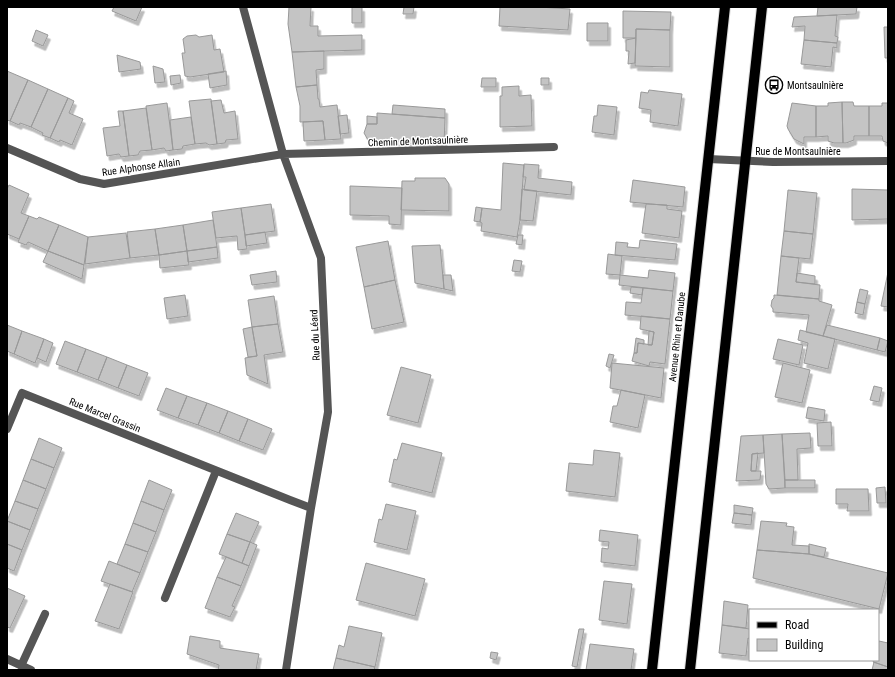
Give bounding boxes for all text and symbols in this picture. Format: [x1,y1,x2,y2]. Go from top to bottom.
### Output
bus stop icon: Montsaulnière [764,75,784,95]
place label: Montsaulnière [787,80,844,91]
street label: Chemin de Montsaulnière [368,134,469,148]
street label: Rue de Montsaulnière [755,146,841,157]
street label: Rue Alphonse Allain [101,156,181,178]
street label: Avenue Rhin et Danube [667,291,687,383]
street label: Rue du Léard [308,309,322,361]
street label: Rue Marcel Grassin [68,396,142,434]
legend [749,609,879,661]
text: Road [785,618,809,632]
text: Building [785,638,823,652]

